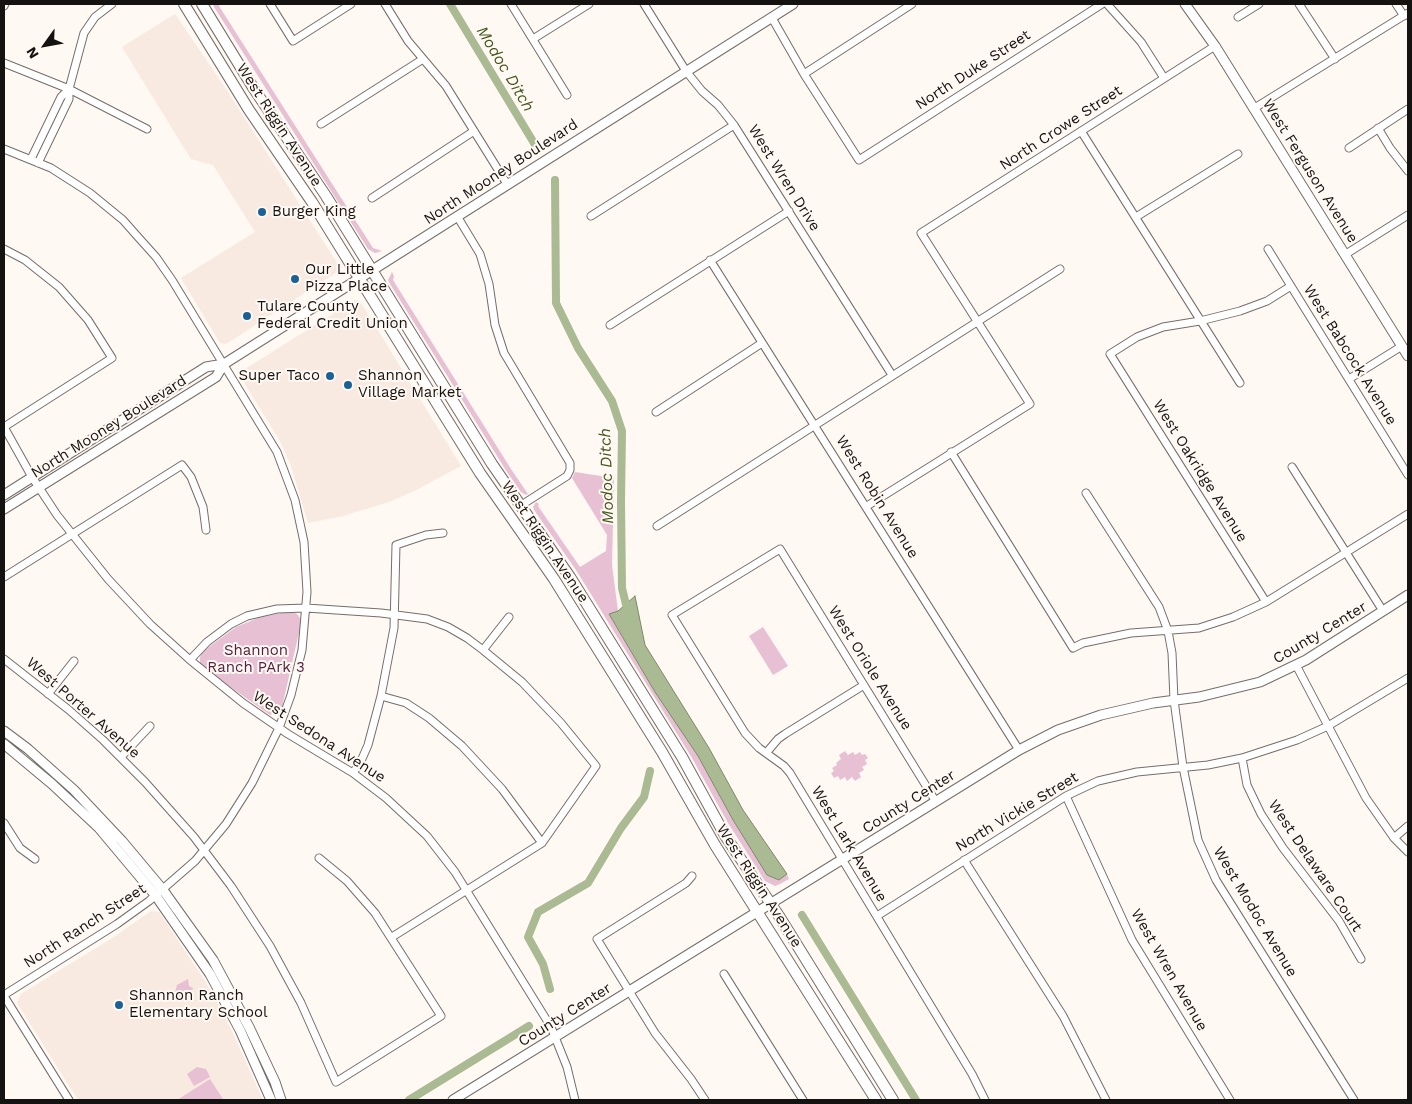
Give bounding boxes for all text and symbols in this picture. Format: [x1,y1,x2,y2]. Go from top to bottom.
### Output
north arrow [20,20,70,70]
water label: Modoc Ditch [472,23,538,115]
street label: North Duke Street [912,26,1034,114]
text: N [23,44,42,62]
street label: West Riggin Avenue [232,60,326,190]
street label: North Crowe Street [996,82,1126,174]
street label: West Ferguson Avenue [1258,96,1362,246]
street label: North Mooney Boulevard [421,115,581,229]
street label: West Wren Drive [744,121,824,235]
place label: Burger King [272,203,356,221]
marker: Burger King [256,206,268,218]
place label: Our Little Pizza Place [305,261,387,296]
marker: Our Little Pizza Place [289,273,301,285]
street label: West Babcock Avenue [1299,282,1401,428]
place label: Tulare County Federal Credit Union [257,298,408,333]
marker: Tulare County Federal Credit Union [241,310,253,322]
place label: Super Taco [238,367,320,385]
place label: Shannon Village Market [358,367,461,402]
marker: Super Taco [324,370,336,382]
street label: North Mooney Boulevard [28,372,190,482]
marker: Shannon Village Market [342,379,354,391]
street label: West Oakridge Avenue [1149,397,1251,545]
water label: Modoc Ditch [596,428,618,524]
street label: West Robin Avenue [832,432,922,562]
street label: West Riggin Avenue [498,478,592,606]
street label: County Center [1270,598,1370,668]
street label: West Oriole Avenue [824,602,916,734]
park label: Shannon Ranch PArk 3 [207,642,305,677]
street label: West Porter Avenue [22,654,144,762]
street label: West Sedona Avenue [249,687,389,787]
street label: County Center [859,766,959,838]
street label: North Vickie Street [952,768,1082,856]
street label: West Lark Avenue [807,783,891,905]
street label: West Delaware Court [1264,797,1366,935]
street label: West Riggin Avenue [712,821,806,951]
street label: West Modoc Avenue [1209,844,1301,980]
street label: North Ranch Street [21,880,149,972]
street label: West Wren Avenue [1127,906,1211,1034]
street label: County Center [515,979,615,1051]
place label: Shannon Ranch Elementary School [129,987,268,1022]
marker: Shannon Ranch Elementary School [113,999,125,1011]

